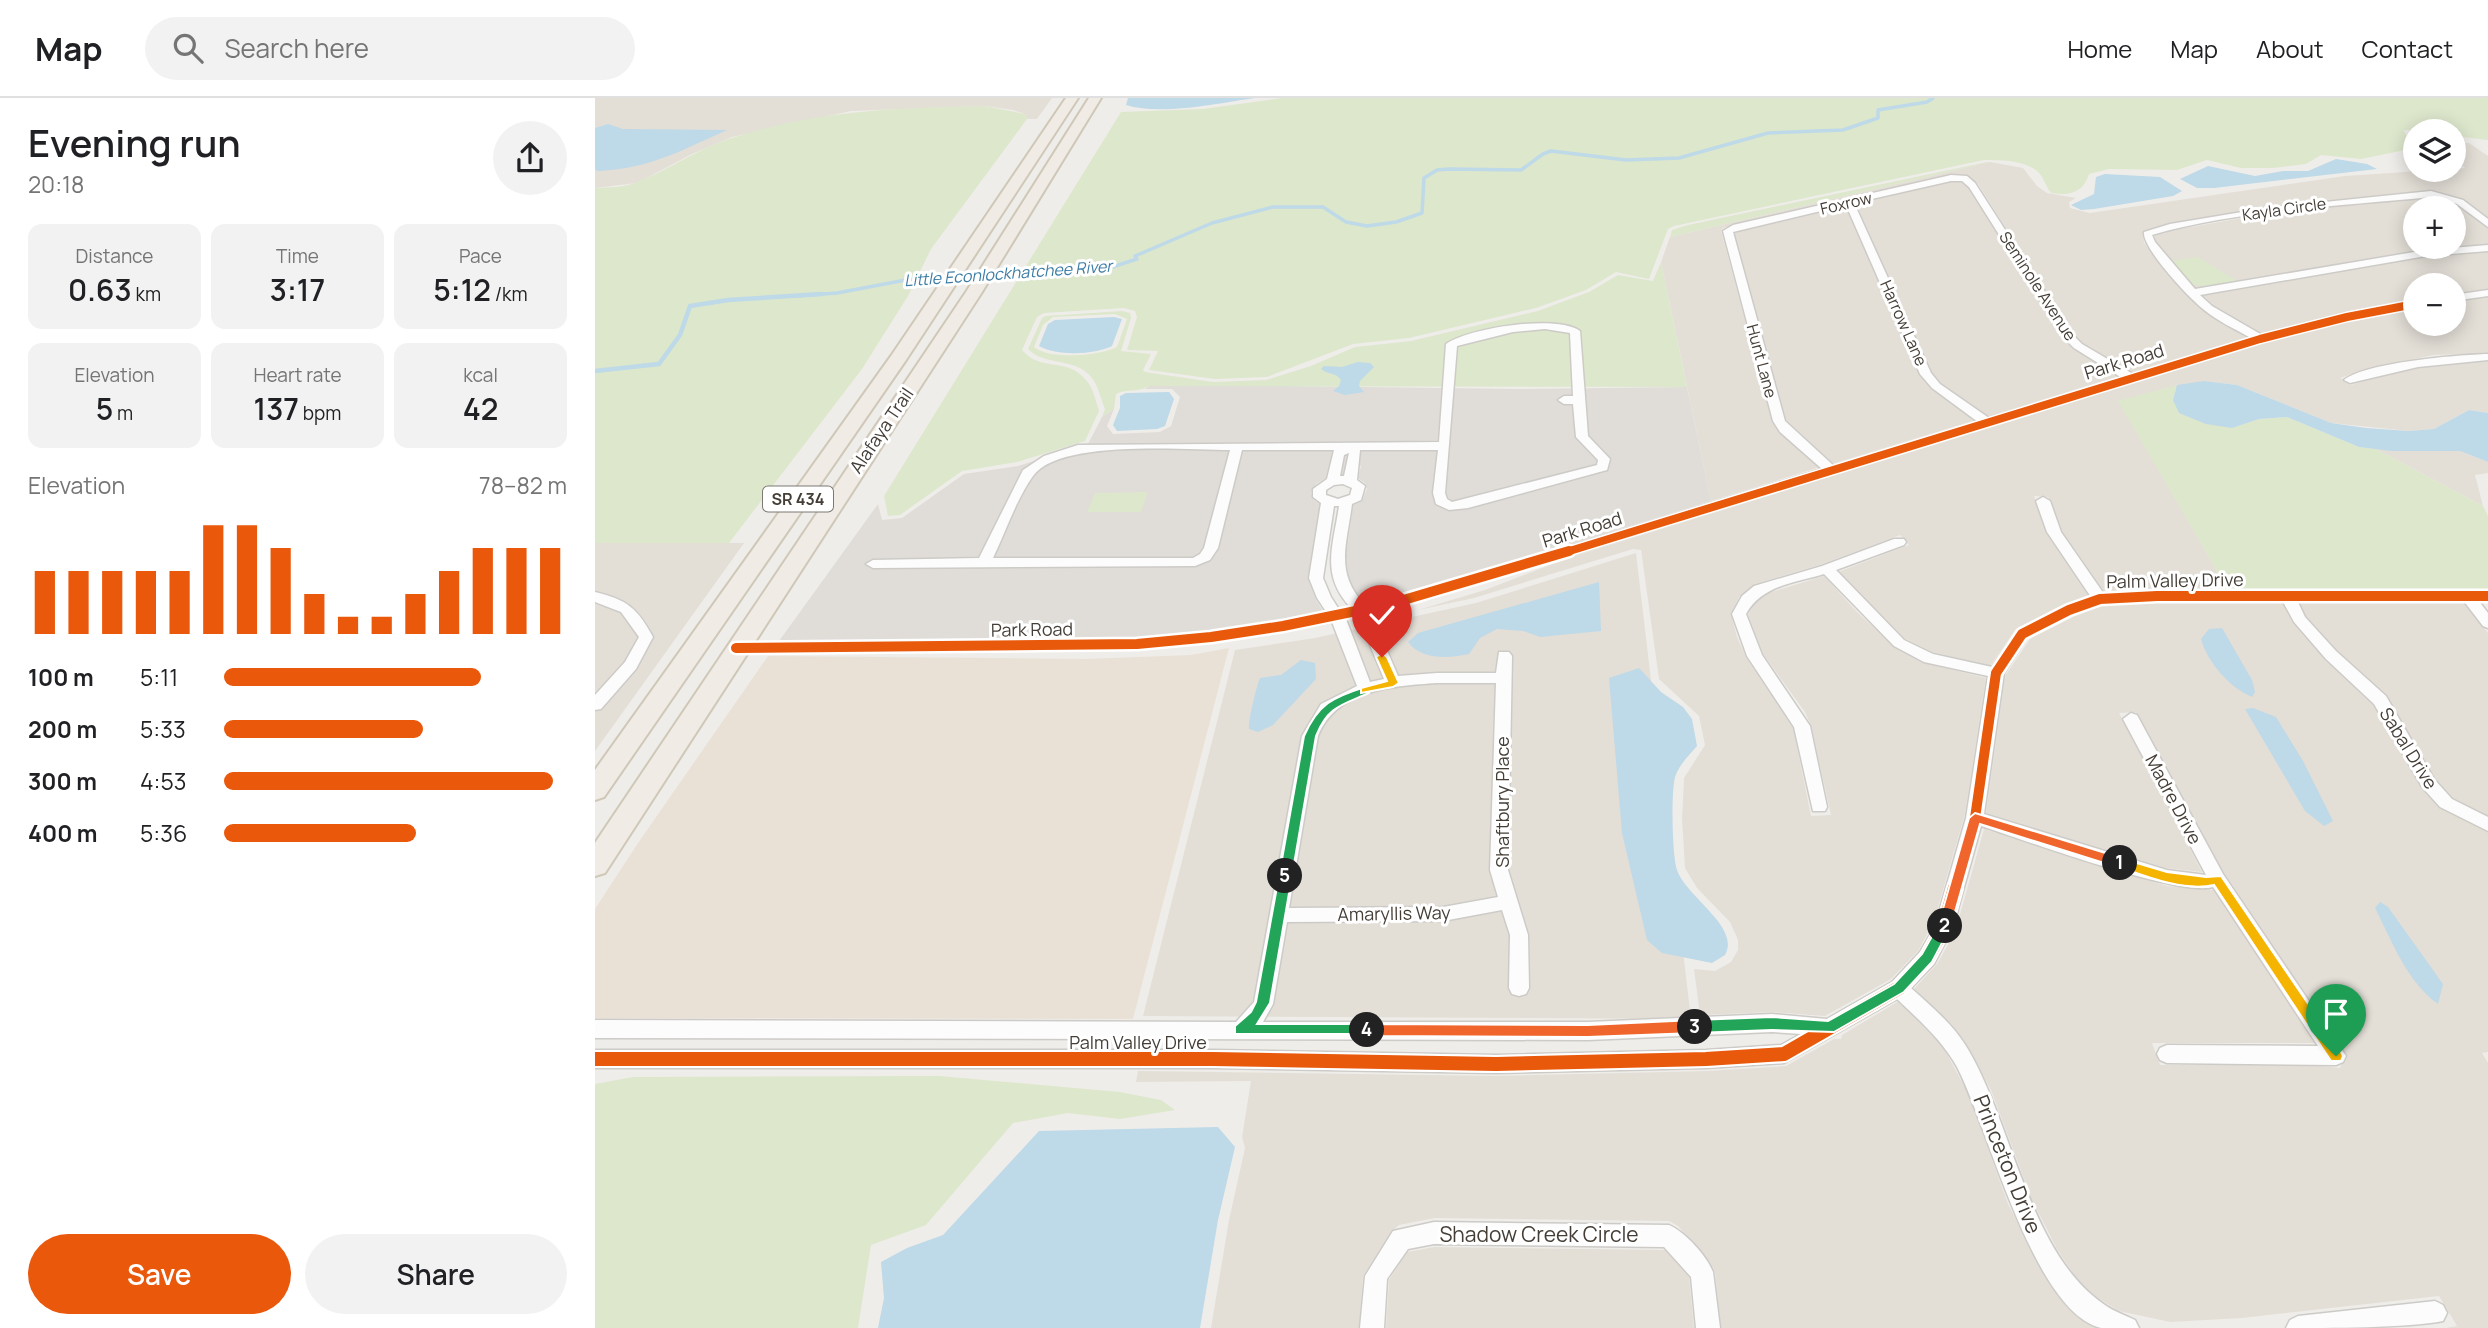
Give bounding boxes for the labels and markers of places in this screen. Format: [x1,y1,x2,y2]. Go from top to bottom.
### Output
pin [1352,585,1412,657]
pin: 1 [2103,846,2137,880]
pin: 5 [1267,858,1303,894]
pin: 2 [1927,908,1963,944]
pin [2306,984,2366,1056]
pin: 3 [1677,1010,1713,1044]
pin: 4 [1349,1012,1385,1048]

